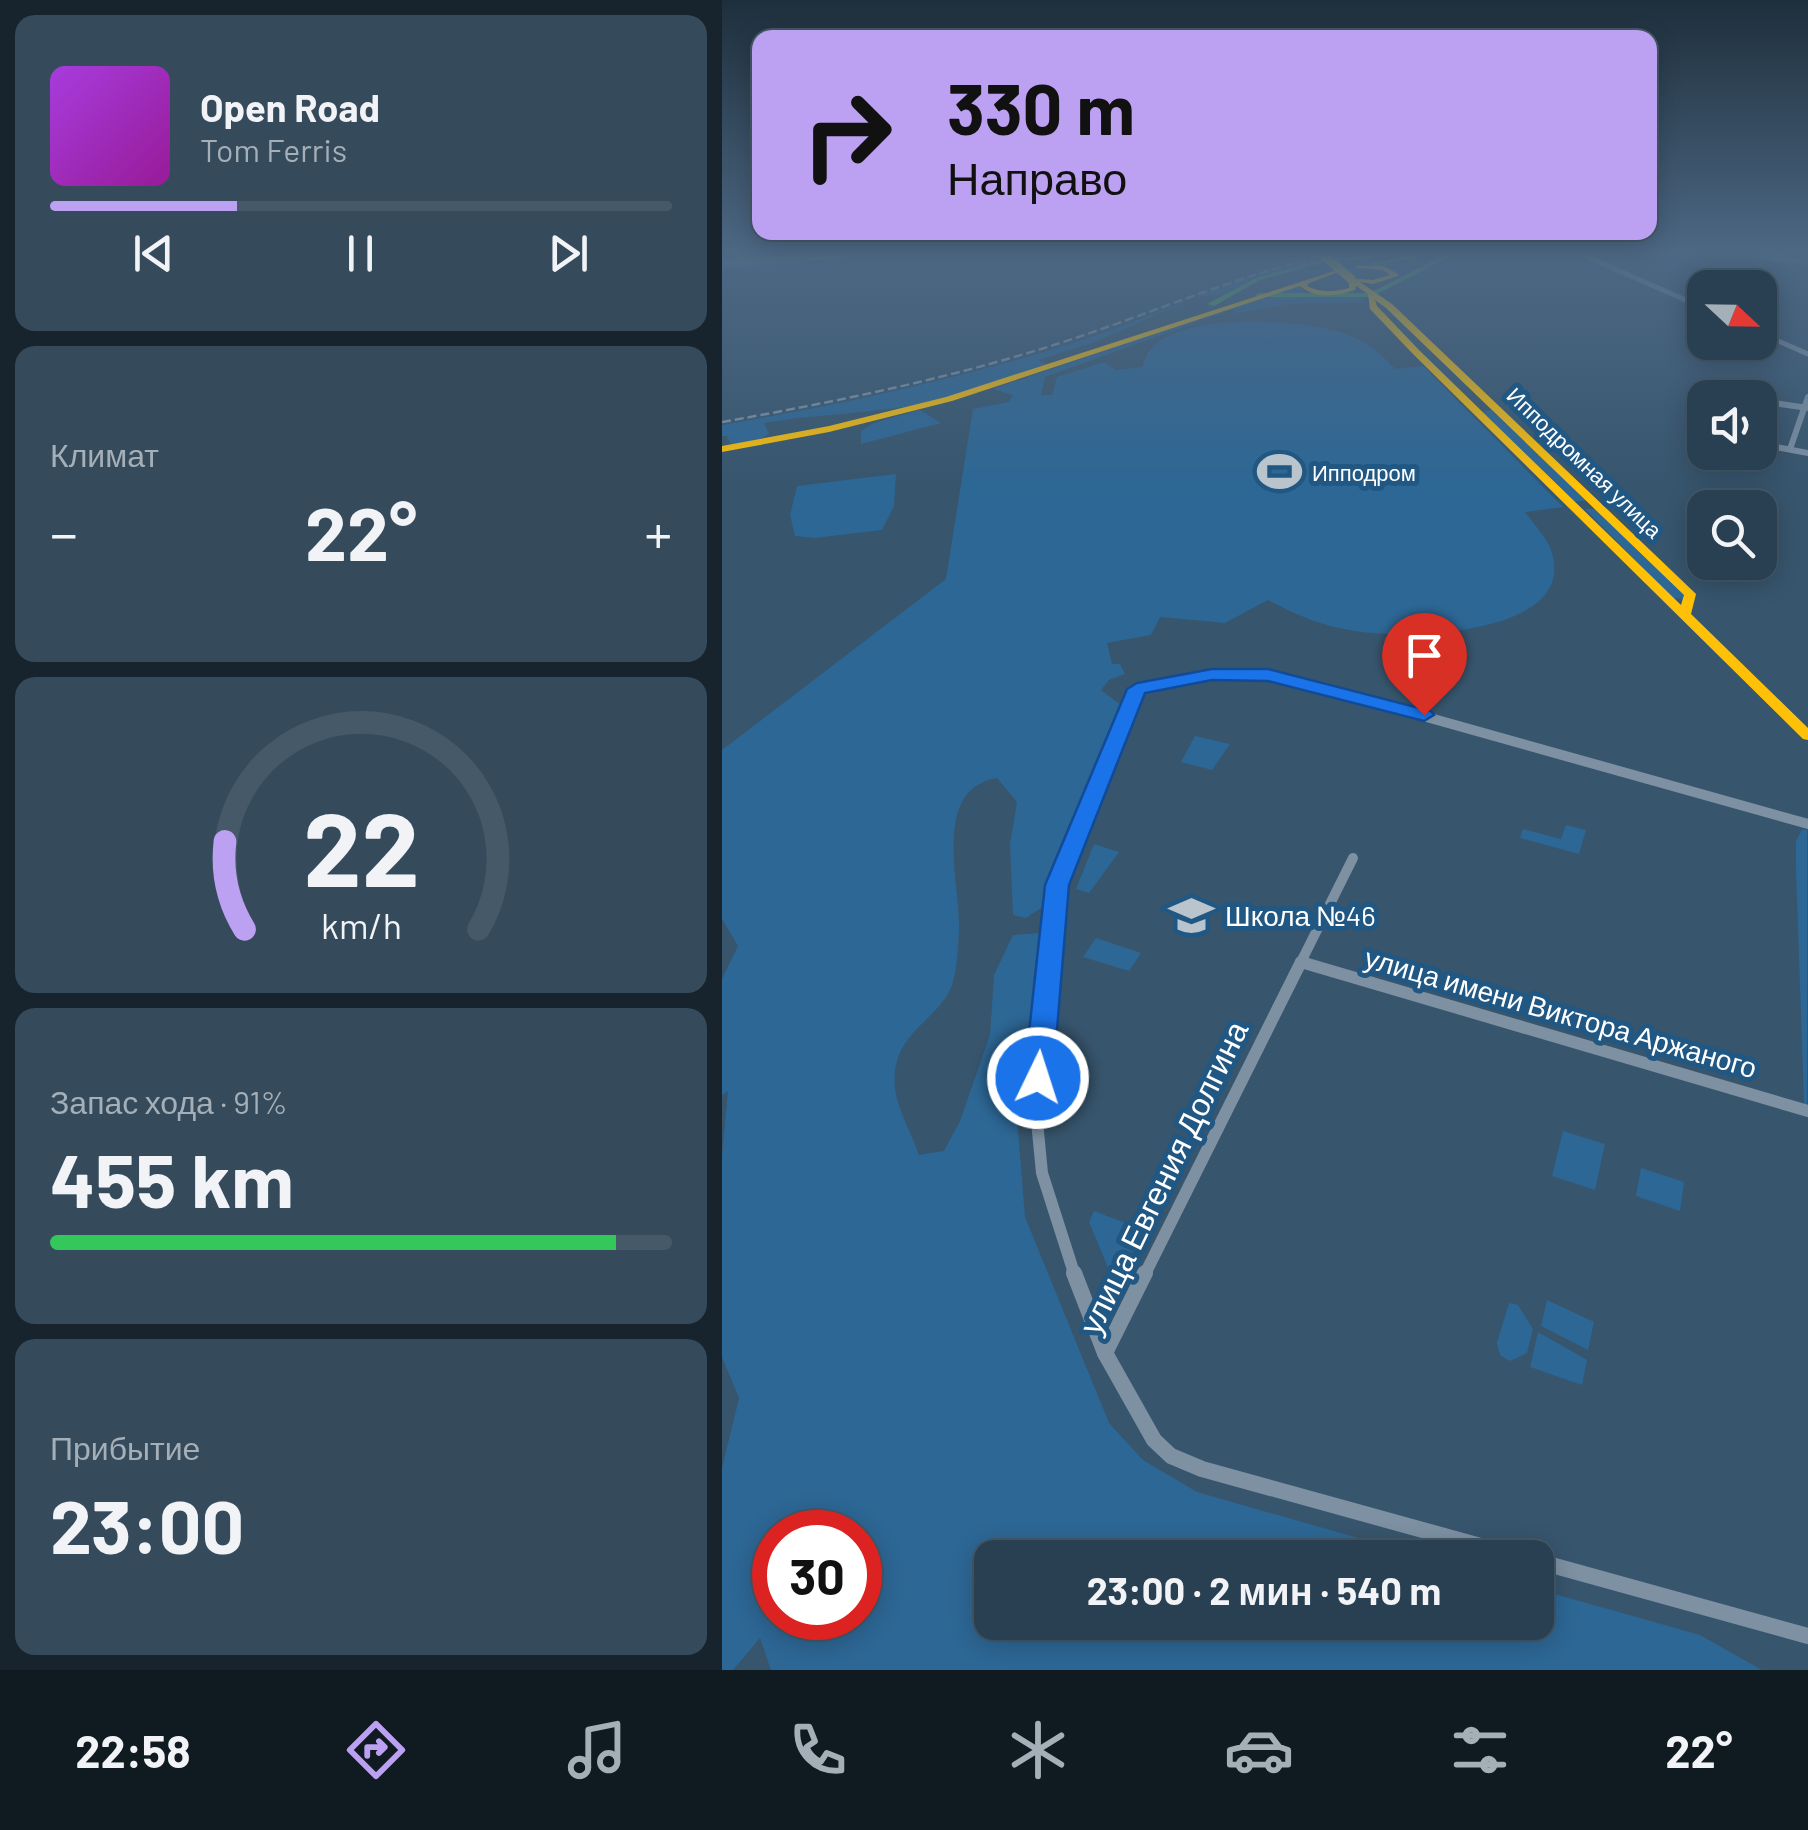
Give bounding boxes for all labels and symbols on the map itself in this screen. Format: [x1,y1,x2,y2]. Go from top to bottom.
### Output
north arrow [1687,270,1777,360]
street label: Ипподромная улица [1502,381,1668,544]
sports icon: Ипподром [1255,448,1303,496]
place label: Ипподром [1312,459,1416,486]
pin [1382,613,1467,716]
school or university icon: Школа №46 [1168,891,1216,939]
place label: Школа №46 [1225,898,1376,932]
street label: улица имени Виктора Аржаного [1361,940,1761,1084]
street label: улица Евгения Долгина [1070,1014,1255,1340]
position arrow [986,1026,1090,1130]
speed limit sign: 30 [752,1510,882,1640]

